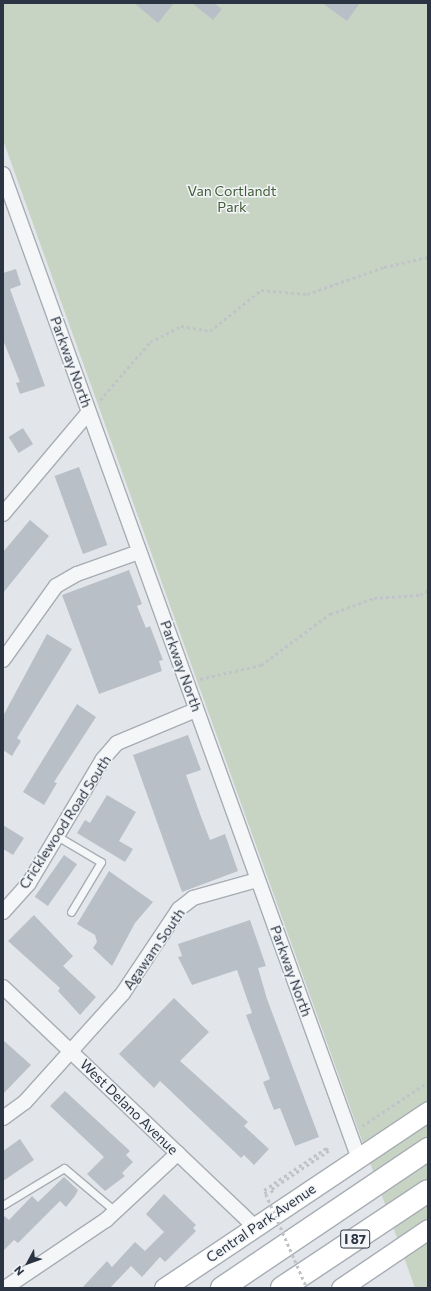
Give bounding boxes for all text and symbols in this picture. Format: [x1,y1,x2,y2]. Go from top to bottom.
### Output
park label: Van Cortlandt Park [188,183,276,216]
street label: Parkway North [47,314,95,410]
street label: Parkway North [157,618,205,714]
street label: Cricklewood Road South [15,752,115,892]
street label: Agawam South [120,905,188,993]
street label: Parkway North [267,923,315,1019]
street label: West Delano Avenue [76,1056,182,1158]
street label: Central Park Avenue [203,1180,319,1266]
road number: I 87 [340,1228,370,1250]
north arrow [8,1243,48,1283]
text: N [11,1264,26,1279]

